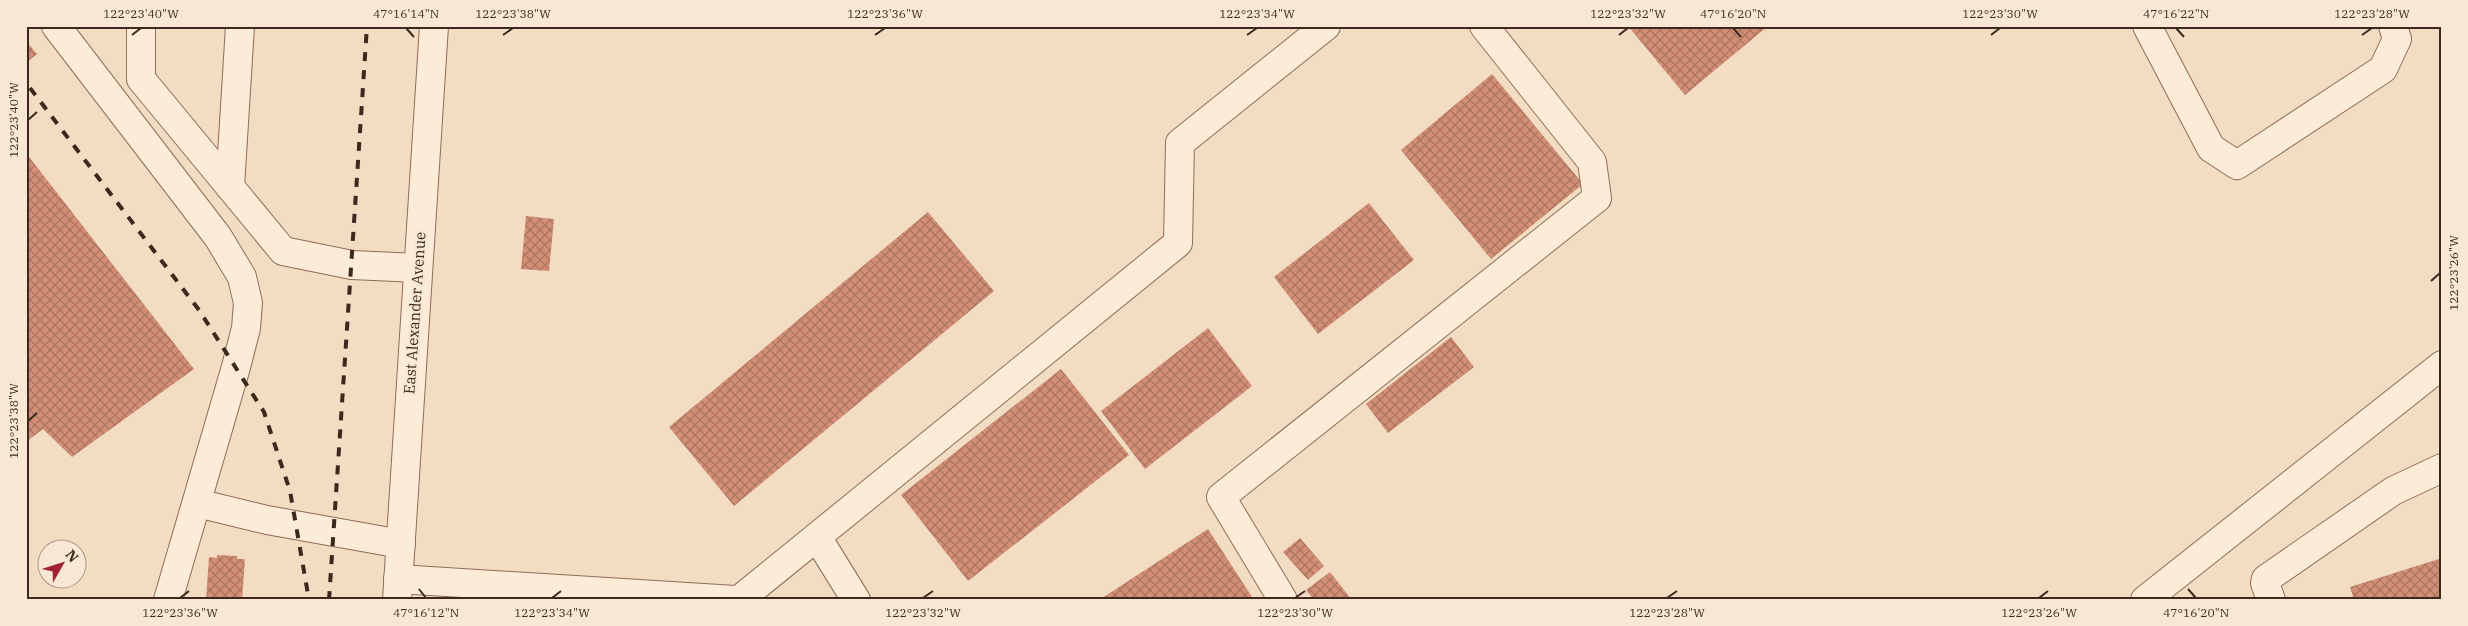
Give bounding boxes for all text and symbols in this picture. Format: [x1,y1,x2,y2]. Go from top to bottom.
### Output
text: 122°23'40"W [103,6,179,21]
text: 47°16'14"N [373,6,439,21]
text: 122°23'38"W [475,6,551,21]
text: 122°23'36"W [847,6,923,21]
text: 122°23'34"W [1219,6,1295,21]
text: 122°23'32"W [1590,6,1666,21]
text: 47°16'20"N [1700,6,1766,21]
text: 122°23'30"W [1962,6,2038,21]
text: 47°16'22"N [2143,6,2209,21]
text: 122°23'28"W [2334,6,2410,21]
text: 122°23'40"W [6,82,21,158]
street label: East Alexander Avenue [399,231,430,395]
text: 122°23'26"W [2446,235,2461,311]
text: 122°23'38"W [6,383,21,459]
north arrow [38,538,88,588]
text: N [62,546,83,566]
text: 122°23'36"W [142,605,218,620]
text: 47°16'12"N [393,605,459,620]
text: 122°23'34"W [514,605,590,620]
text: 122°23'32"W [885,605,961,620]
text: 122°23'30"W [1257,605,1333,620]
text: 122°23'28"W [1629,605,1705,620]
text: 122°23'26"W [2001,605,2077,620]
text: 47°16'20"N [2163,605,2229,620]

